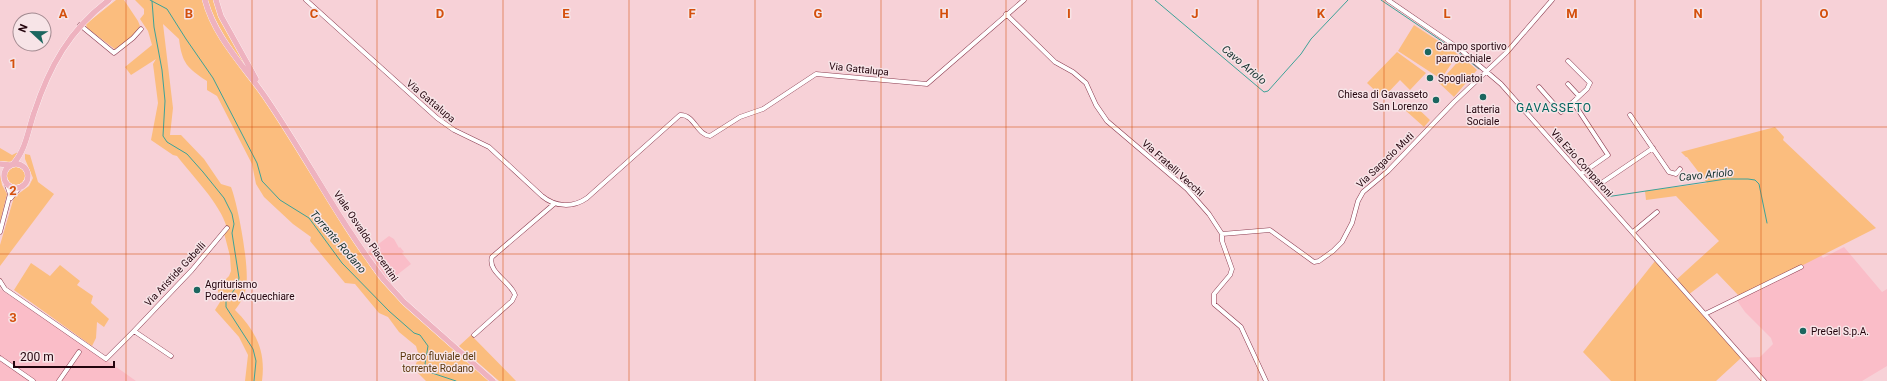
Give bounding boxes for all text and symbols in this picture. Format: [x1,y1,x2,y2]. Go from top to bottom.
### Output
text: A [59,6,68,21]
text: B [185,6,193,21]
text: C [310,6,319,21]
text: D [436,6,444,21]
text: E [562,6,570,21]
text: F [688,6,696,21]
text: G [814,6,823,21]
text: H [939,6,949,21]
text: I [1067,6,1071,21]
text: J [1191,6,1199,21]
text: K [1317,6,1326,21]
text: L [1443,6,1451,21]
text: M [1566,6,1578,21]
text: N [1693,6,1703,21]
text: O [1820,6,1829,21]
north arrow [12,12,52,52]
text: N [16,22,31,34]
place label: Campo sportivo parrocchiale [1436,41,1507,64]
water label: Cavo Ariolo [1219,43,1269,87]
marker: Campo sportivo parrocchiale [1423,47,1433,57]
text: 1 [9,56,17,71]
street label: Via Gattalupa [829,60,889,78]
marker: Spogliatoi [1425,73,1435,83]
place label: Spogliatoi [1438,73,1482,84]
street label: Via Gattalupa [405,78,457,124]
place label: Chiesa di Gavasseto San Lorenzo [1338,89,1428,112]
marker: Latteria Sociale [1478,92,1488,102]
marker: Chiesa di Gavasseto San Lorenzo [1431,95,1441,105]
district label: GAVASSETO [1516,101,1592,115]
place label: Latteria Sociale [1466,104,1500,127]
street label: Via Ezio Comparoni [1549,127,1615,199]
street label: Via Sagacio Muti [1354,130,1416,190]
street label: Via Fratelli Vecchi [1140,137,1206,199]
water label: Cavo Ariolo [1678,166,1734,184]
text: 2 [9,183,17,198]
street label: Viale Osvaldo Piacentini [332,189,400,283]
water label: Torrente Rodano [307,208,369,276]
street label: Via Aristide Gabelli [142,240,208,308]
place label: Agriturismo Podere Acquechiare [205,279,294,302]
marker: Agriturismo Podere Acquechiare [192,285,202,295]
text: 3 [9,310,17,325]
marker: PreGel S.p.A. [1798,326,1808,336]
place label: PreGel S.p.A. [1811,326,1869,337]
scale bar [14,343,114,369]
text: 200 m [20,350,54,364]
park label: Parco fluviale del torrente Rodano [400,351,476,374]

